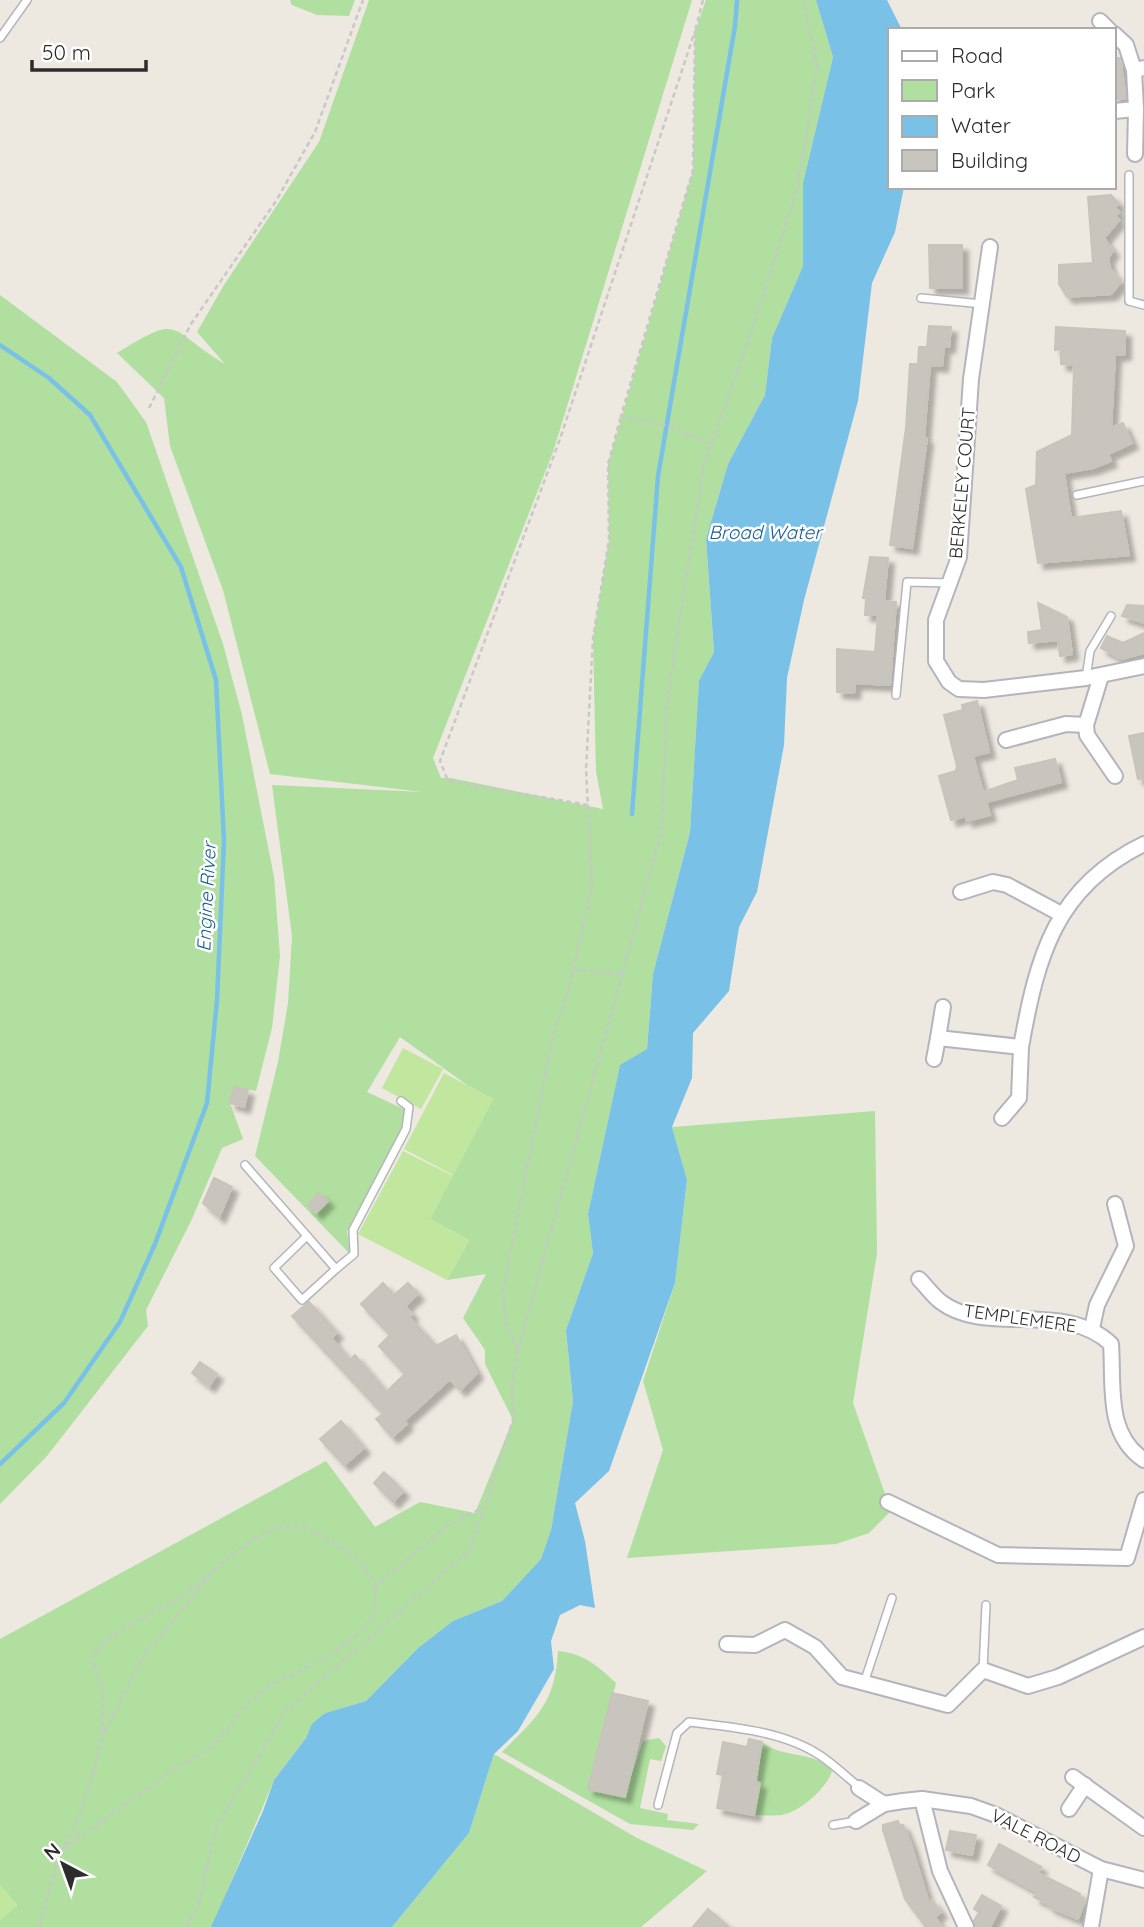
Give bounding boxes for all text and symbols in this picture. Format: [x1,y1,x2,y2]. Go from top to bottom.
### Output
scale bar [32,28,145,72]
legend [888,28,1116,189]
text: 50 m [42,39,91,65]
text: Road [951,42,1003,68]
text: Park [951,77,995,103]
text: Water [951,112,1011,138]
text: Building [951,147,1028,173]
street label: BERKELEY COURT [944,406,980,560]
water label: Broad Water [708,520,824,544]
water label: Engine River [191,839,221,952]
street label: TEMPLEMERE [962,1299,1078,1337]
street label: VALE ROAD [987,1804,1085,1868]
north arrow [28,1829,98,1899]
text: N [39,1838,65,1865]

